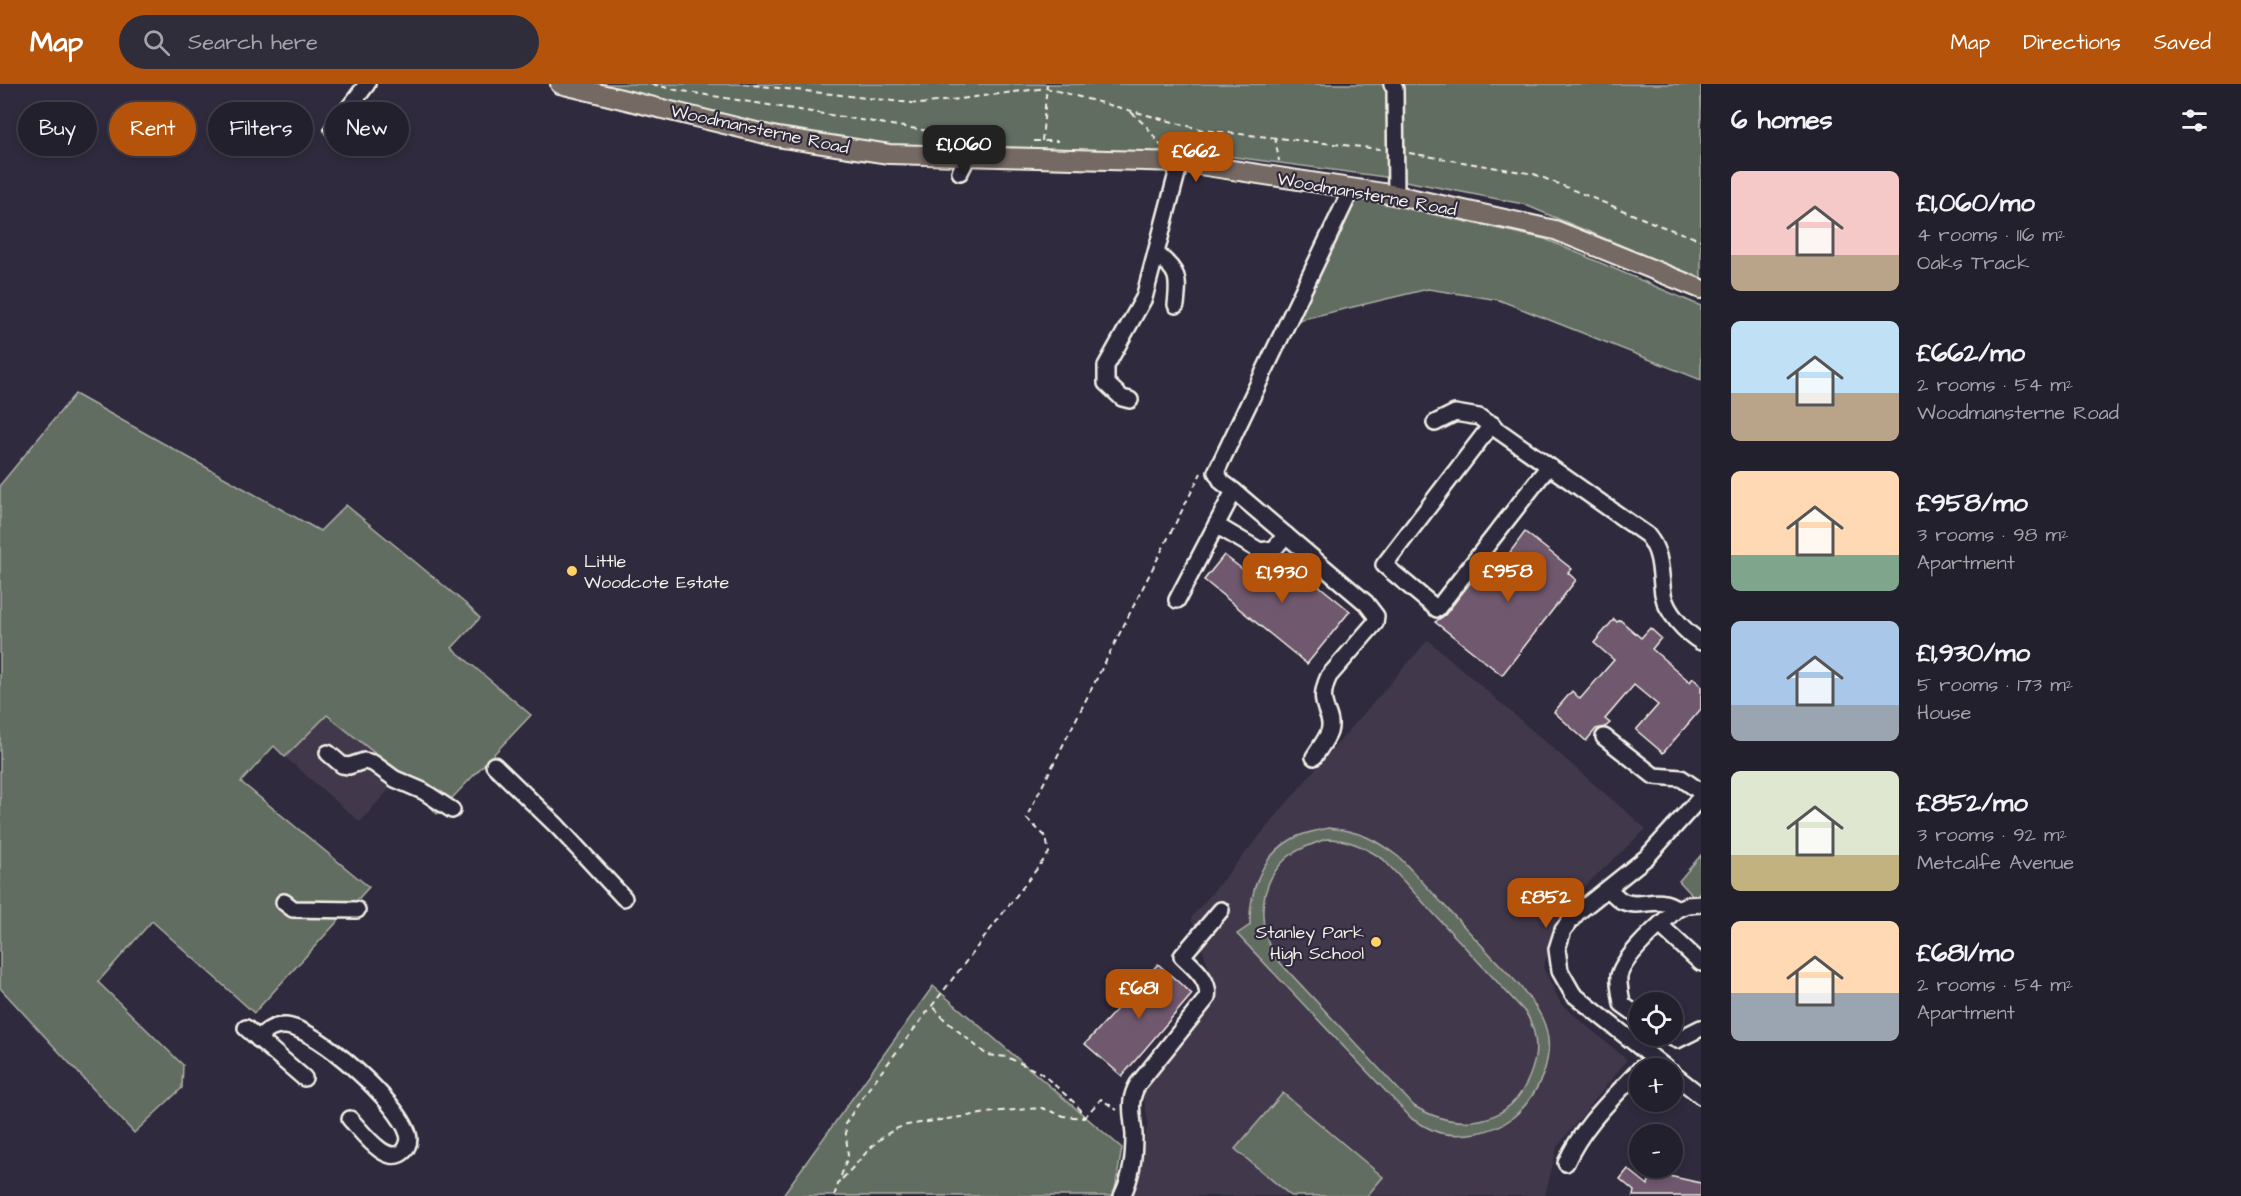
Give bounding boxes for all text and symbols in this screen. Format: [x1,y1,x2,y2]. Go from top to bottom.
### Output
search box [119,15,539,69]
text: Map [30,23,83,62]
icon: search [140,26,173,59]
text: Search here [188,27,318,58]
text: Map [1950,28,1990,57]
text: Directions [2023,28,2121,57]
text: Saved [2154,28,2211,57]
street label: Woodmansterne Road [668,98,851,161]
chip: Buy [18,102,97,156]
chip: Rent [109,102,196,156]
chip: Filters [208,102,313,156]
chip: New [325,102,409,156]
text: 6 homes [1731,102,1833,138]
icon: filters [2178,104,2211,137]
pin: £1,060 [915,125,1013,176]
text: £1,060 [937,130,991,158]
pin: £662 [1160,132,1232,183]
text: £662 [1172,137,1220,165]
street label: Woodmansterne Road [1275,166,1459,223]
text: £1,060/mo [1917,185,2035,221]
icon: home [1779,195,1851,267]
text: 4 rooms · 116 m² [1917,221,2065,249]
text: Oaks Track [1917,249,2030,277]
text: £662/mo [1917,335,2025,371]
icon: home [1779,345,1851,417]
text: 2 rooms · 54 m² [1917,371,2073,399]
text: Woodmansterne Road [1917,399,2119,427]
text: £958/mo [1917,485,2028,521]
icon: home [1779,495,1851,567]
text: 3 rooms · 98 m² [1917,521,2069,549]
place label: Little Woodcote Estate [584,549,730,595]
text: Apartment [1917,549,2015,577]
pin: £958 [1472,552,1544,603]
pin: £1,930 [1233,553,1331,604]
text: £958 [1483,557,1533,585]
text: £1,930 [1256,558,1308,586]
marker: Little Woodcote Estate [565,564,579,578]
text: £1,930/mo [1917,635,2030,671]
icon: home [1779,645,1851,717]
text: 5 rooms · 173 m² [1917,671,2073,699]
text: House [1917,699,1971,727]
text: £852/mo [1917,785,2028,821]
icon: home [1779,795,1851,867]
text: 3 rooms · 92 m² [1917,821,2067,849]
text: Metcalfe Avenue [1917,849,2074,877]
pin: £852 [1510,878,1582,929]
text: £852 [1521,883,1571,911]
place label: Stanley Park High School [1256,920,1364,967]
marker: Stanley Park High School [1369,935,1383,949]
text: £681/mo [1917,935,2014,971]
icon: home [1779,945,1851,1017]
pin: £681 [1103,969,1175,1020]
text: 2 rooms · 54 m² [1917,971,2073,999]
text: £681 [1120,974,1158,1002]
map controls [1629,992,1683,1178]
button: locate [1629,992,1683,1046]
text: Apartment [1917,999,2015,1027]
button: + [1629,1058,1683,1112]
button: − [1629,1124,1683,1178]

